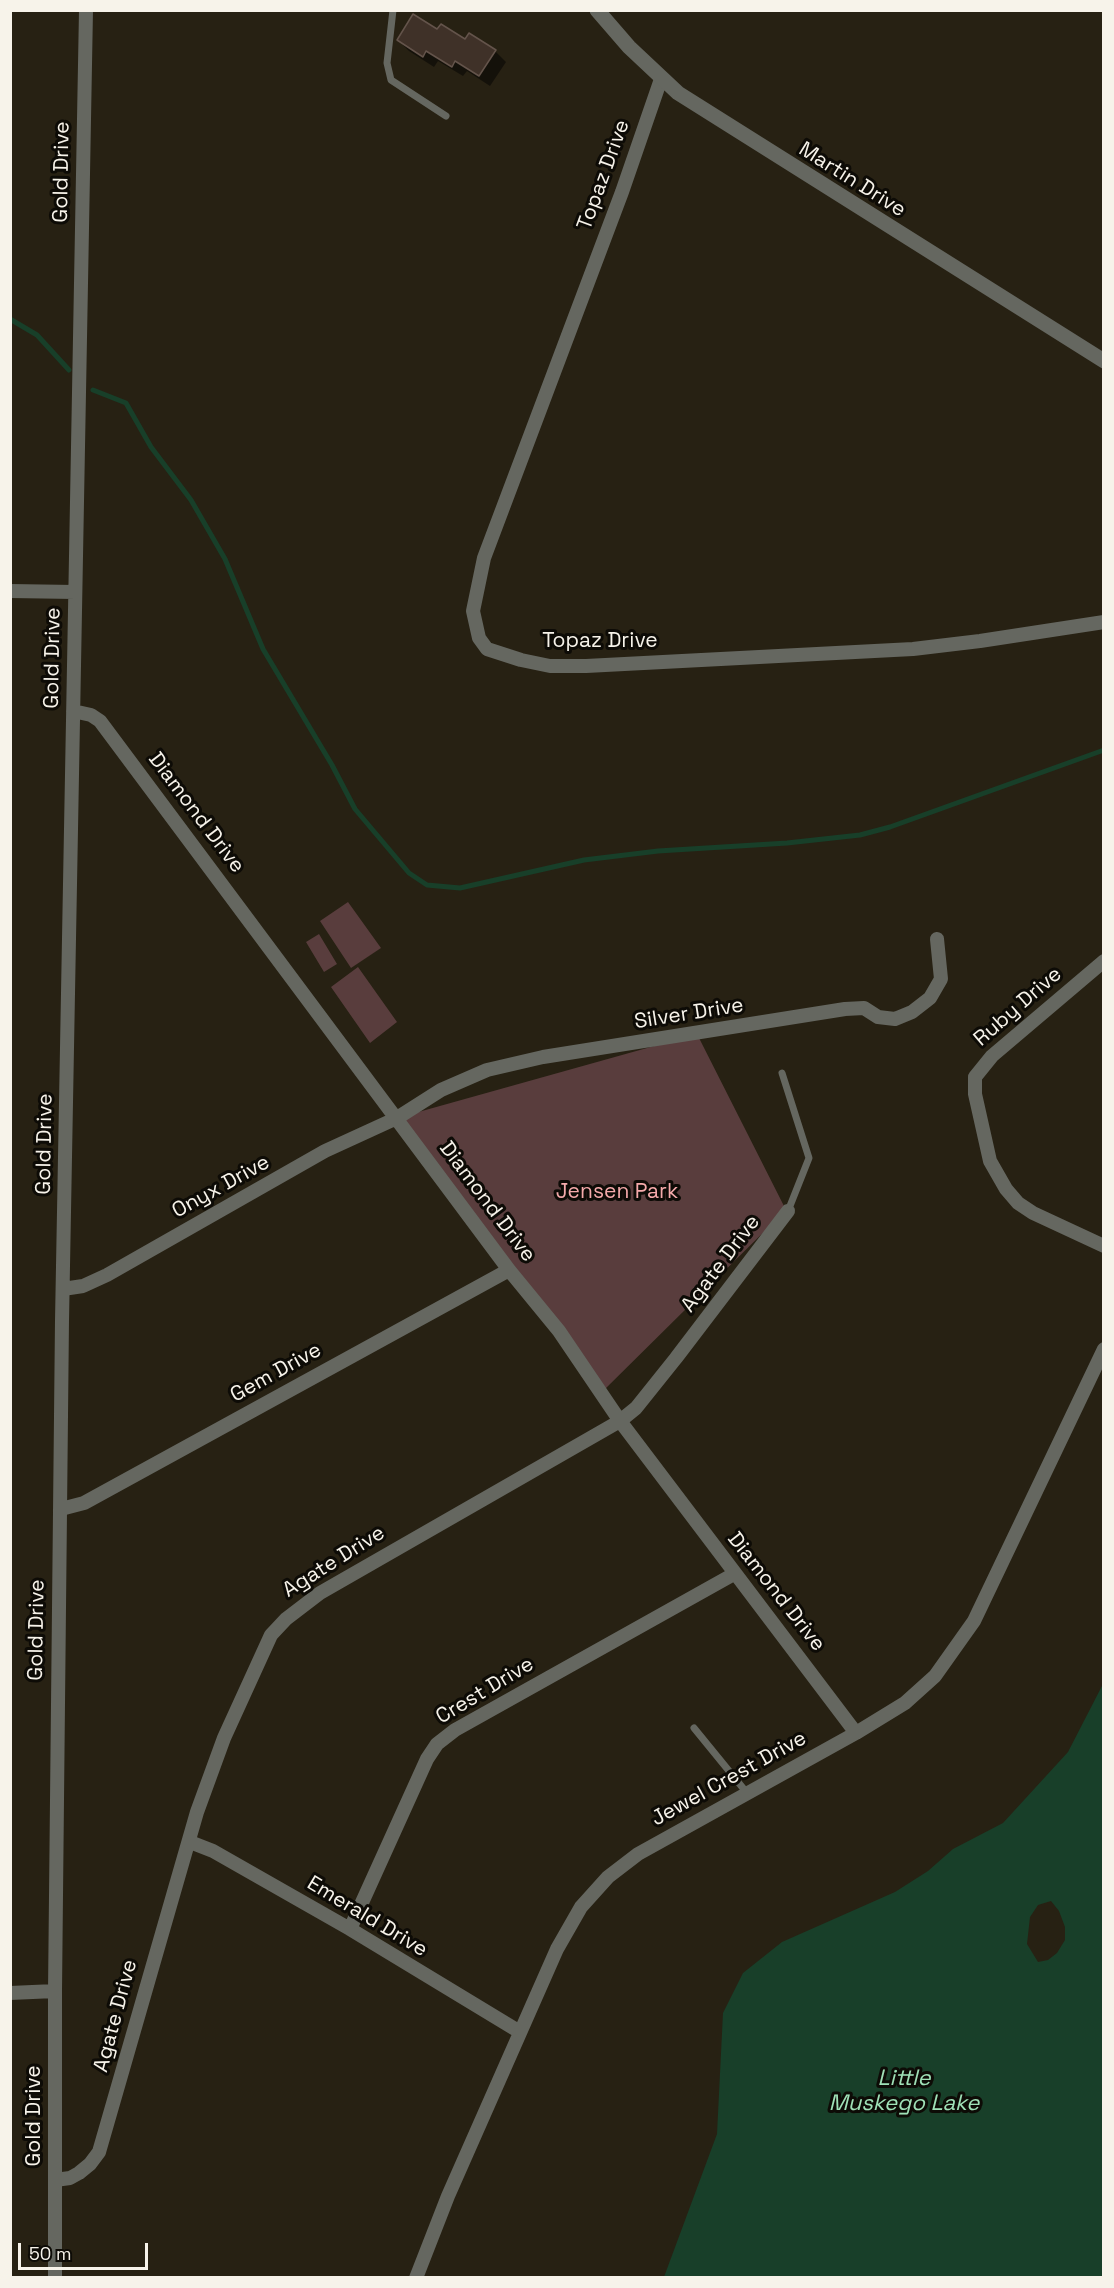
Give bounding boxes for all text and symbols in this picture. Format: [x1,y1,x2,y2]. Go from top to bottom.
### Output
street label: Topaz Drive [572,116,636,234]
street label: Gold Drive [49,121,75,223]
street label: Martin Drive [794,137,910,223]
street label: Gold Drive [40,607,66,709]
street label: Topaz Drive [542,628,658,654]
street label: Diamond Drive [143,748,249,878]
street label: Ruby Drive [969,962,1067,1052]
street label: Silver Drive [633,993,745,1035]
street label: Gold Drive [32,1093,58,1195]
street label: Diamond Drive [434,1137,540,1267]
street label: Onyx Drive [168,1150,274,1224]
park label: Jensen Park [556,1179,678,1205]
street label: Agate Drive [676,1210,766,1318]
street label: Gem Drive [226,1338,326,1408]
street label: Agate Drive [278,1521,390,1603]
street label: Diamond Drive [722,1527,830,1657]
street label: Gold Drive [24,1579,50,1681]
street label: Crest Drive [432,1652,538,1730]
street label: Jewel Crest Drive [647,1726,811,1832]
street label: Emerald Drive [302,1871,432,1963]
street label: Agate Drive [89,1957,143,2075]
street label: Gold Drive [21,2065,47,2167]
water label: Little Muskego Lake [829,2066,979,2118]
scale bar [21,2231,152,2269]
text: 50 m [29,2242,71,2265]

